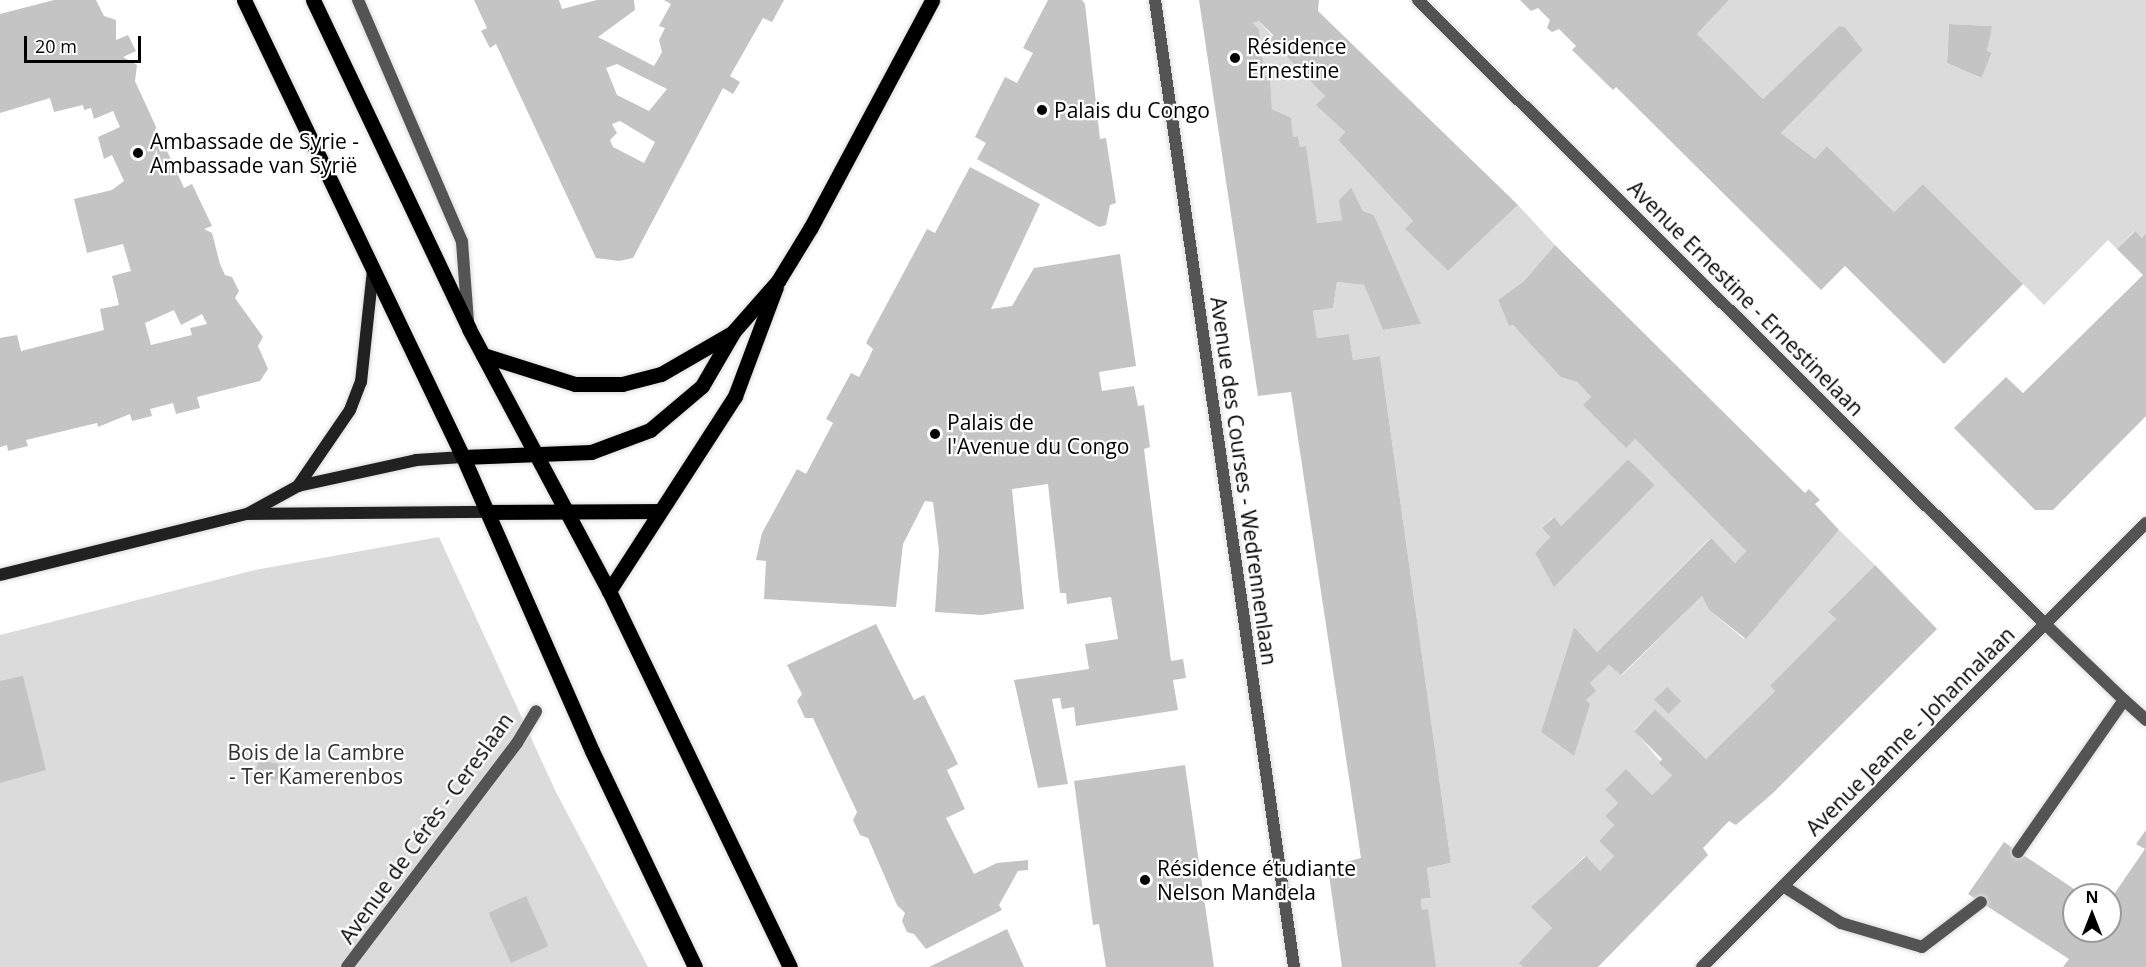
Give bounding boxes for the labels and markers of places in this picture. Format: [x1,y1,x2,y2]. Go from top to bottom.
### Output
place label: Résidence Ernestine [1247,33,1346,83]
marker: Résidence Ernestine [1228,51,1242,65]
place label: Palais du Congo [1054,97,1210,123]
marker: Palais du Congo [1035,103,1049,117]
place label: Ambassade de Syrie - Ambassade van Syrië [150,128,359,178]
marker: Ambassade de Syrie - Ambassade van Syrië [131,146,145,160]
place label: Palais de l'Avenue du Congo [947,409,1129,459]
marker: Palais de l'Avenue du Congo [928,427,942,441]
place label: Résidence étudiante Nelson Mandela [1157,855,1356,905]
marker: Résidence étudiante Nelson Mandela [1138,873,1152,887]

